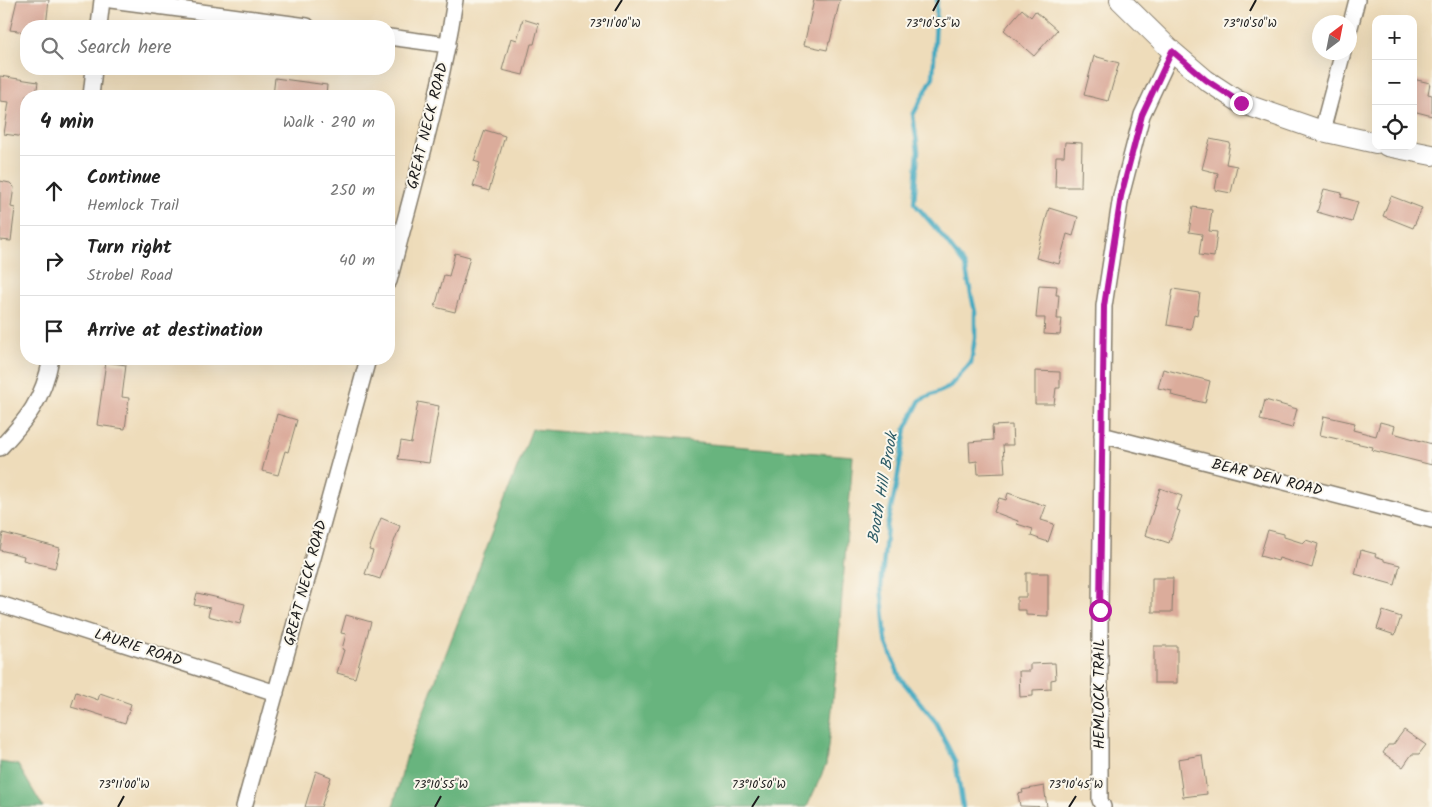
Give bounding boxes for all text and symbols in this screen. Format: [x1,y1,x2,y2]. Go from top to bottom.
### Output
text: 73°11'00"W [589,14,641,33]
text: 73°10'55"W [906,14,960,33]
text: 73°10'50"W [1223,14,1277,33]
north arrow [1312,15,1357,60]
map controls [1372,15,1417,150]
button: + [1372,15,1417,60]
search box [20,20,395,75]
text: Search here [78,33,172,63]
icon: search [38,34,66,62]
street label: GREAT NECK ROAD [401,60,455,192]
button: − [1372,60,1417,105]
route end [1230,92,1253,115]
button: locate [1372,105,1417,150]
text: 4 min [40,106,94,139]
text: Walk · 290 m [283,110,375,135]
text: Continue [87,163,160,193]
icon: ahead [40,177,68,205]
text: 250 m [330,178,375,203]
text: Hemlock Trail [87,193,179,218]
text: Turn right [87,233,172,263]
icon: right [40,247,68,275]
text: 40 m [339,248,375,273]
text: Strobel Road [87,263,172,288]
text: Arrive at destination [87,316,263,346]
icon: arrive [40,317,68,345]
water label: Booth Hill Brook [861,428,905,545]
street label: BEAR DEN ROAD [1209,453,1325,503]
street label: GREAT NECK ROAD [278,517,334,649]
route start [1089,599,1112,622]
street label: LAURIE ROAD [91,622,185,674]
street label: HEMLOCK TRAIL [1088,639,1112,749]
text: 73°11'00"W [98,775,150,794]
text: 73°10'55"W [414,775,468,794]
text: 73°10'50"W [732,775,786,794]
text: 73°10'45"W [1049,775,1103,794]

